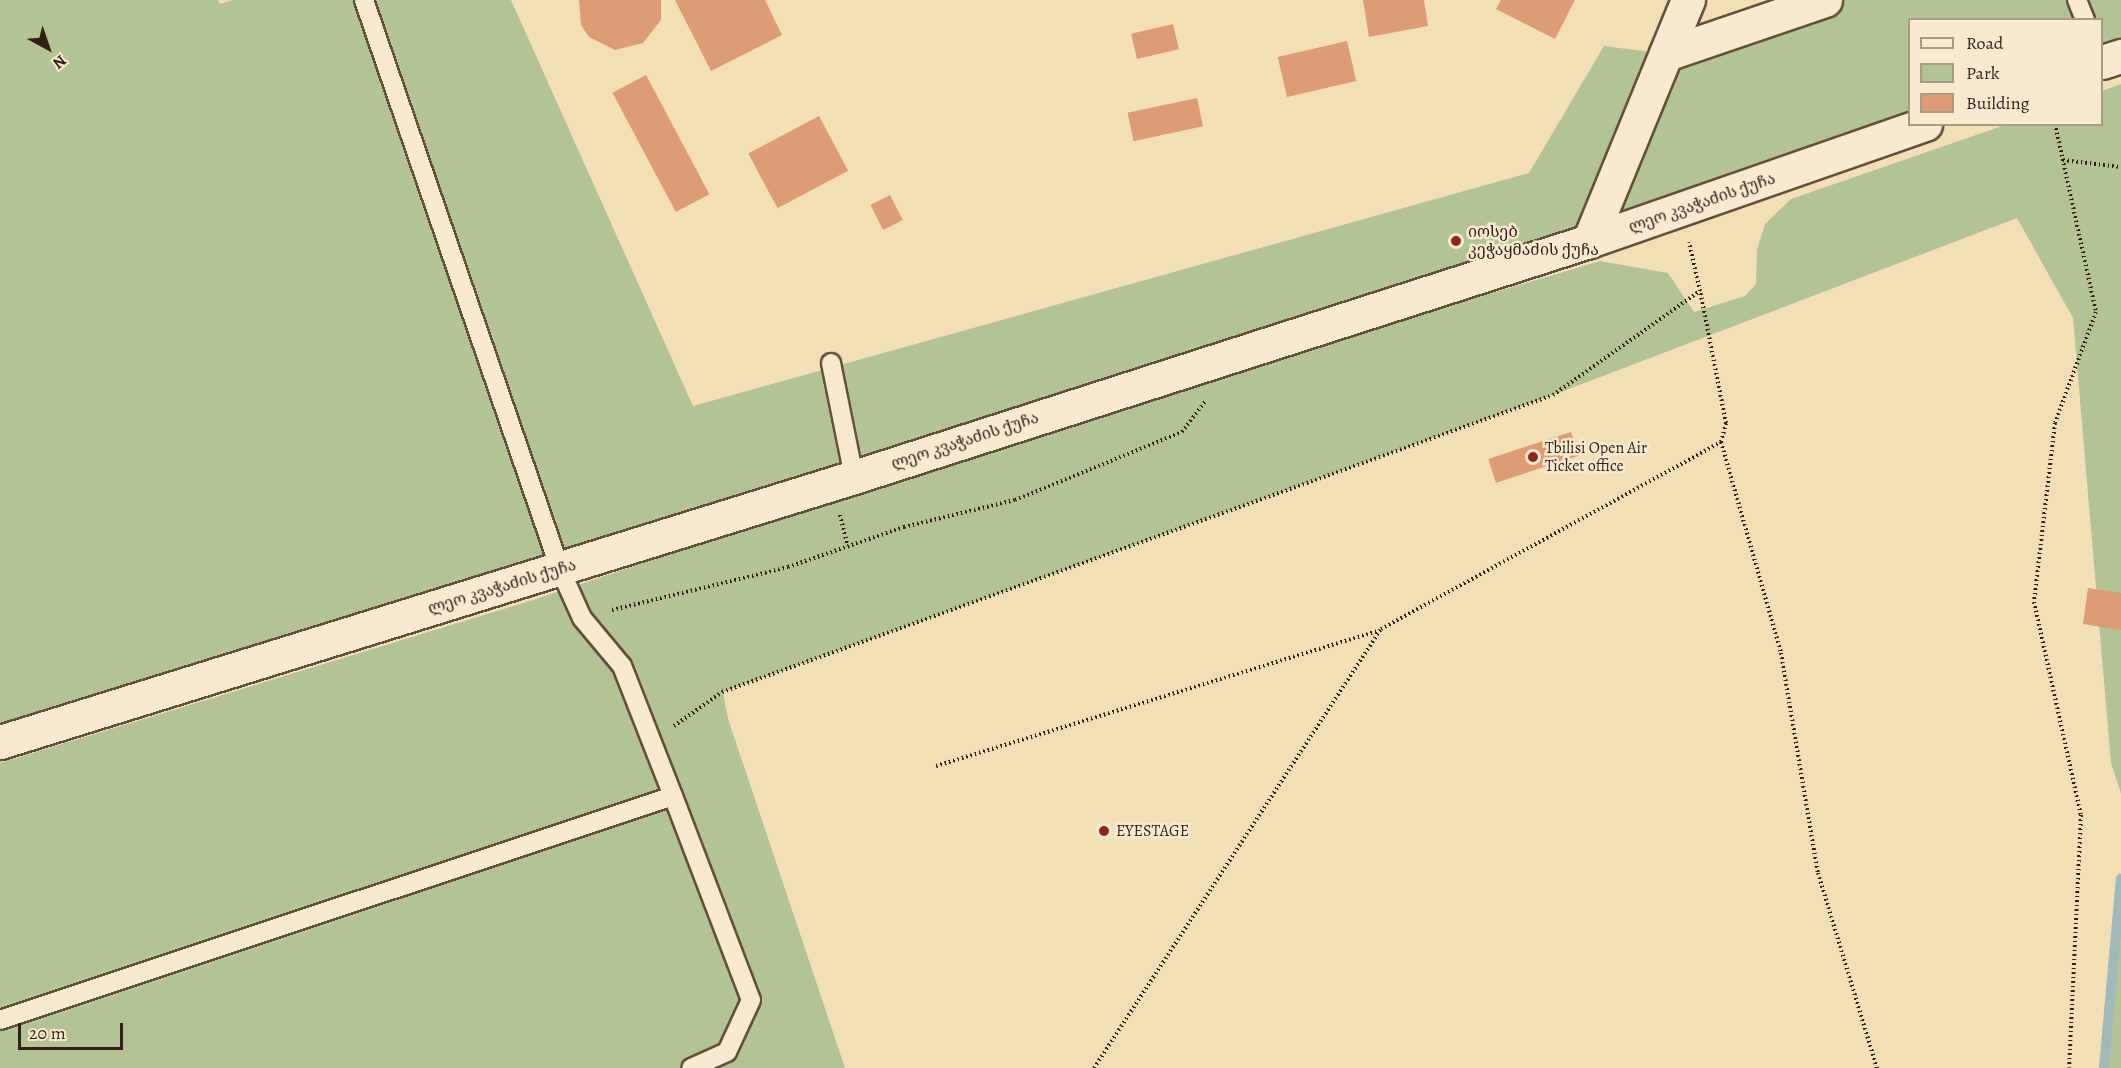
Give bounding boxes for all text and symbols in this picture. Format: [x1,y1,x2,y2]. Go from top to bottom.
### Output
north arrow [18,18,78,78]
legend [1908,18,2103,126]
text: Road [1966,31,2003,55]
text: N [48,50,71,74]
text: Park [1966,61,2000,85]
text: Building [1966,91,2030,115]
street label: ლეო კვაჭაძის ქუჩა [1626,169,1778,237]
place label: იოსებ კეჭაყმაძის ქუჩა [1468,222,1599,260]
marker: იოსებ კეჭაყმაძის ქუჩა [1449,234,1463,248]
street label: ლეო კვაჭაძის ქუჩა [889,408,1041,474]
place label: Tbilisi Open Air Ticket office [1545,438,1647,476]
marker: Tbilisi Open Air Ticket office [1526,450,1540,464]
street label: ლეო კვაჭაძის ქუჩა [426,555,578,619]
place label: EYESTAGE [1116,821,1189,841]
marker: EYESTAGE [1097,824,1111,838]
scale bar [21,1011,126,1049]
text: 20 m [29,1021,66,1045]

